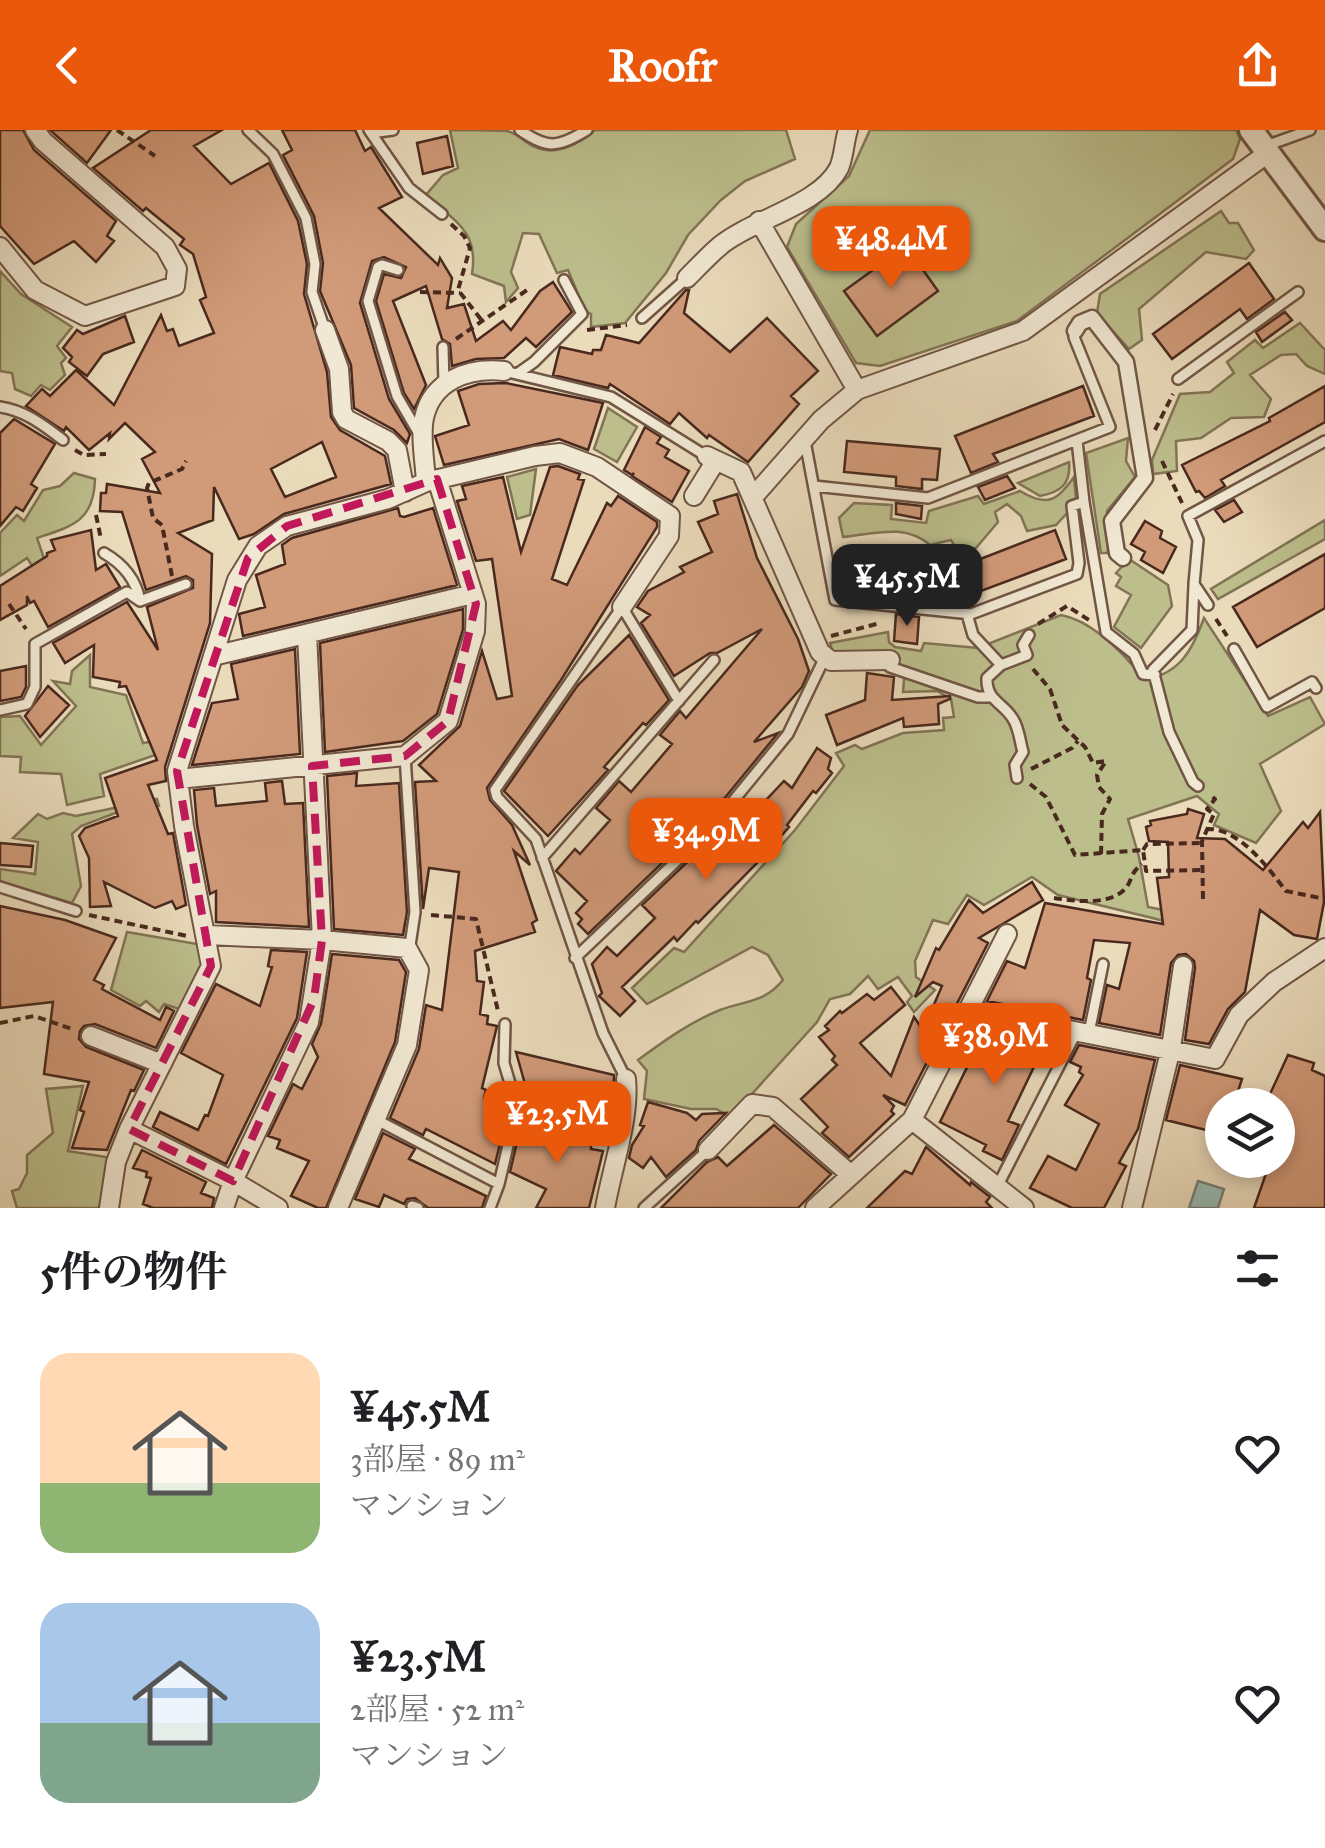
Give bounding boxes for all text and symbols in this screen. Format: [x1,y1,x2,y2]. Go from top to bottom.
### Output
icon: back [40,38,95,93]
text: Roofr [608,38,717,93]
icon: share [1230,38,1285,93]
pin: ¥48.4M [810,206,972,291]
text: ¥48.4M [834,219,948,258]
pin: ¥45.5M [826,544,988,629]
text: ¥45.5M [854,557,960,596]
pin: ¥34.9M [625,798,787,883]
text: ¥34.9M [651,811,761,850]
pin: ¥38.9M [914,1003,1076,1088]
text: ¥38.9M [941,1016,1049,1055]
pin: ¥23.5M [476,1081,638,1166]
map controls [1205,1088,1295,1178]
button: layers [1205,1088,1295,1178]
text: ¥23.5M [505,1094,609,1133]
icon: filters [1230,1241,1285,1296]
text: 5件の物件 [40,1246,228,1298]
text: ¥45.5M [350,1381,490,1433]
icon: home [120,1393,240,1513]
icon: heart [1230,1426,1285,1481]
text: 3部屋 · 89 m² [350,1440,525,1479]
text: マンション [350,1486,509,1525]
text: ¥23.5M [350,1631,486,1683]
icon: home [120,1643,240,1763]
icon: heart [1230,1676,1285,1731]
text: 2部屋 · 52 m² [350,1690,524,1729]
text: マンション [350,1736,509,1775]

